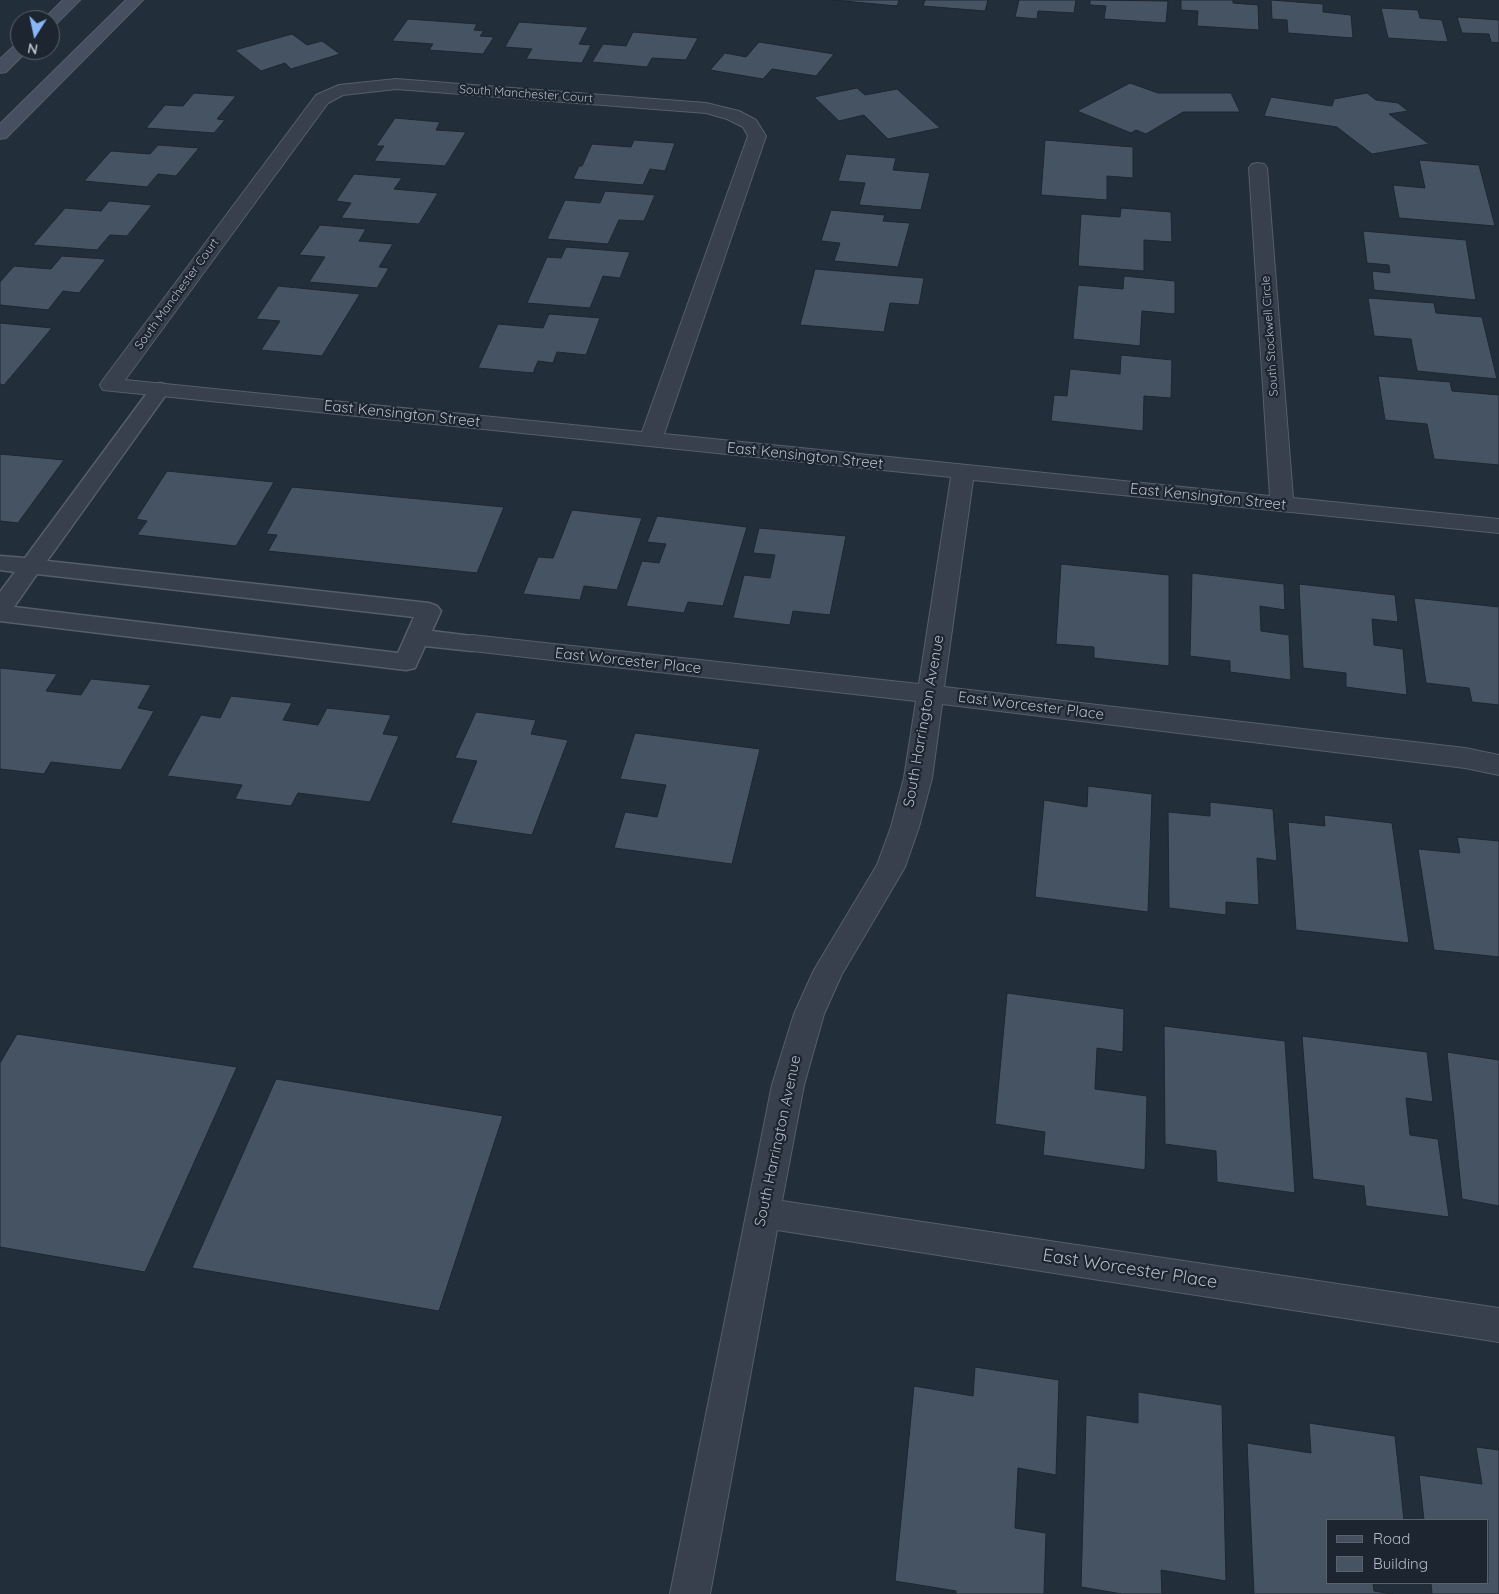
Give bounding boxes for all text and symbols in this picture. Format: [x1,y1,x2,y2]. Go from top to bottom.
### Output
north arrow [10,10,60,60]
text: N [26,39,39,59]
street label: South Manchester Court [459,82,593,106]
street label: South Manchester Court [132,236,222,352]
street label: South Stockwell Circle [1259,275,1281,397]
street label: East Kensington Street [323,397,481,431]
street label: East Kensington Street [726,439,884,473]
street label: East Kensington Street [1129,480,1287,514]
street label: South Harrington Avenue [900,633,948,809]
street label: East Worcester Place [554,644,702,678]
street label: East Worcester Place [957,688,1105,724]
street label: South Harrington Avenue [751,1054,805,1228]
street label: East Worcester Place [1041,1245,1219,1293]
legend [1326,1519,1489,1584]
text: Road [1373,1529,1410,1548]
text: Building [1373,1554,1428,1573]

